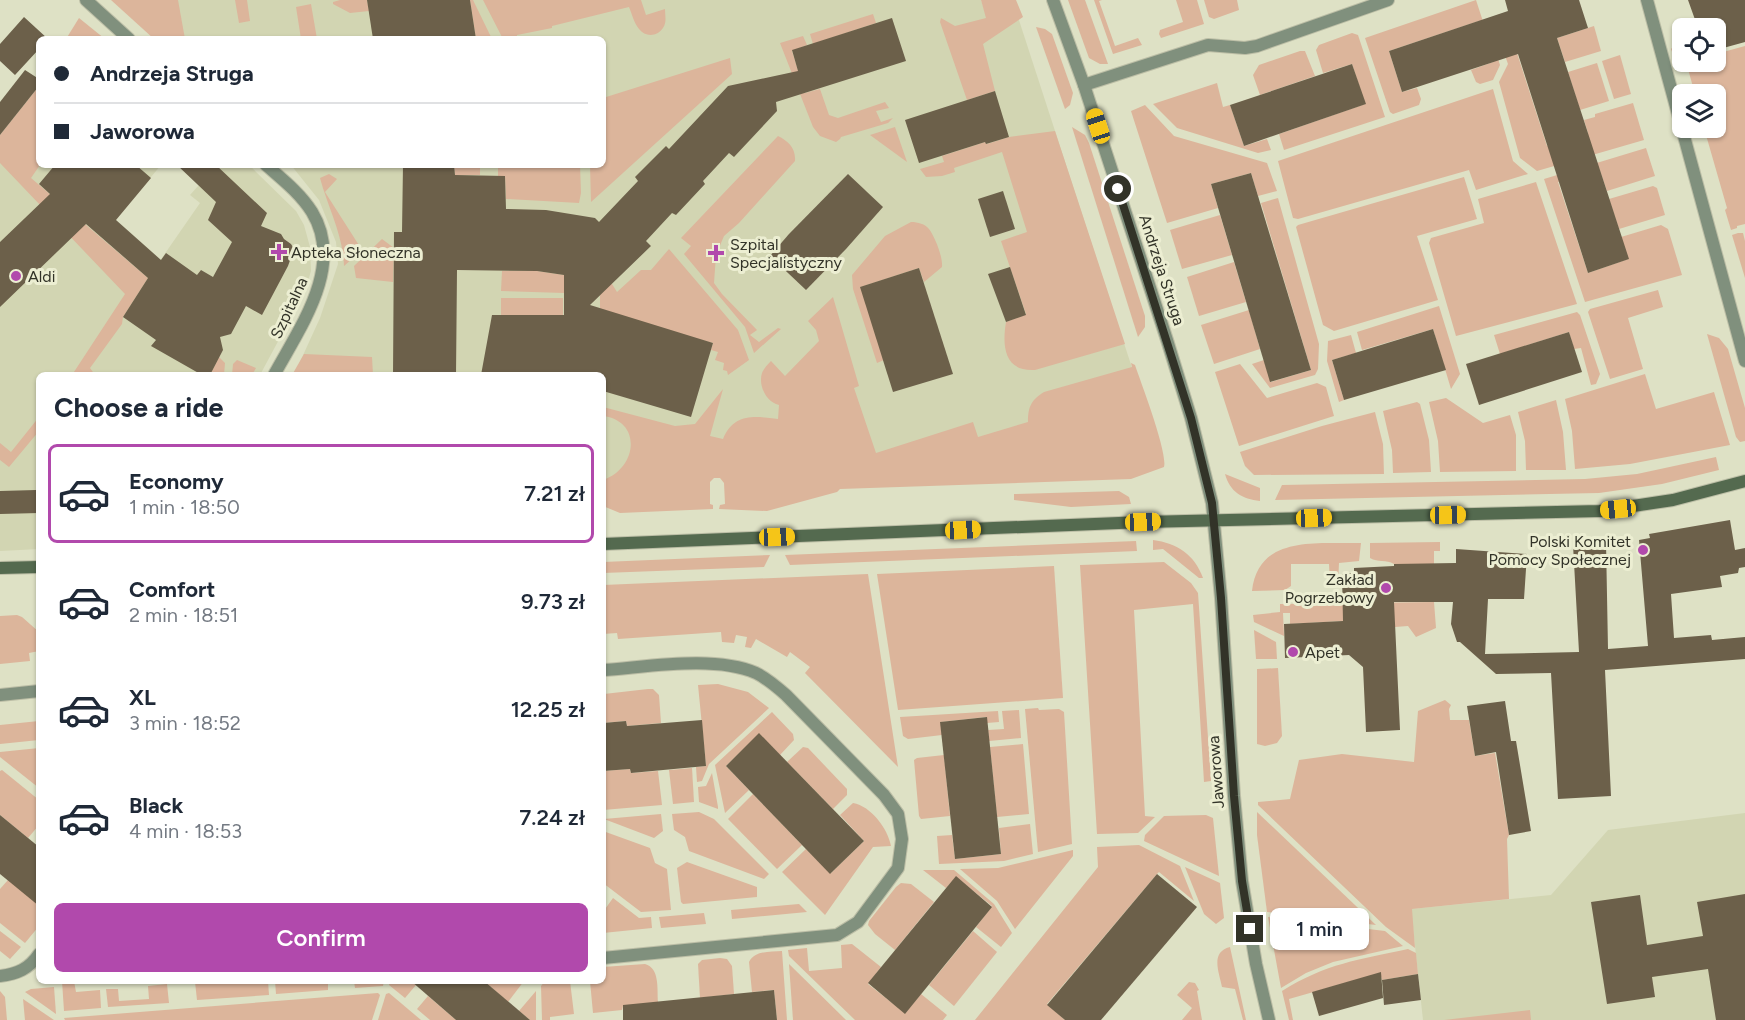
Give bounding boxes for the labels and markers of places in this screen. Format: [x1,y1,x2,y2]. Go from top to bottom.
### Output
place label: Szpital Specjalistyczny [730,235,842,272]
place label: Apteka Słoneczna [291,243,421,262]
marker: Szpital Specjalistyczny [707,244,725,262]
marker: Apteka Słoneczna [272,245,286,259]
place label: Aldi [28,267,55,286]
marker: Aldi [9,269,23,283]
place label: Polski Komitet Pomocy Społecznej [1489,532,1631,569]
marker: Polski Komitet Pomocy Społecznej [1636,543,1650,557]
place label: Zakład Pogrzebowy [1285,570,1375,607]
marker: Zakład Pogrzebowy [1379,581,1393,595]
place label: Apet [1305,643,1340,662]
marker: Apet [1286,645,1300,659]

